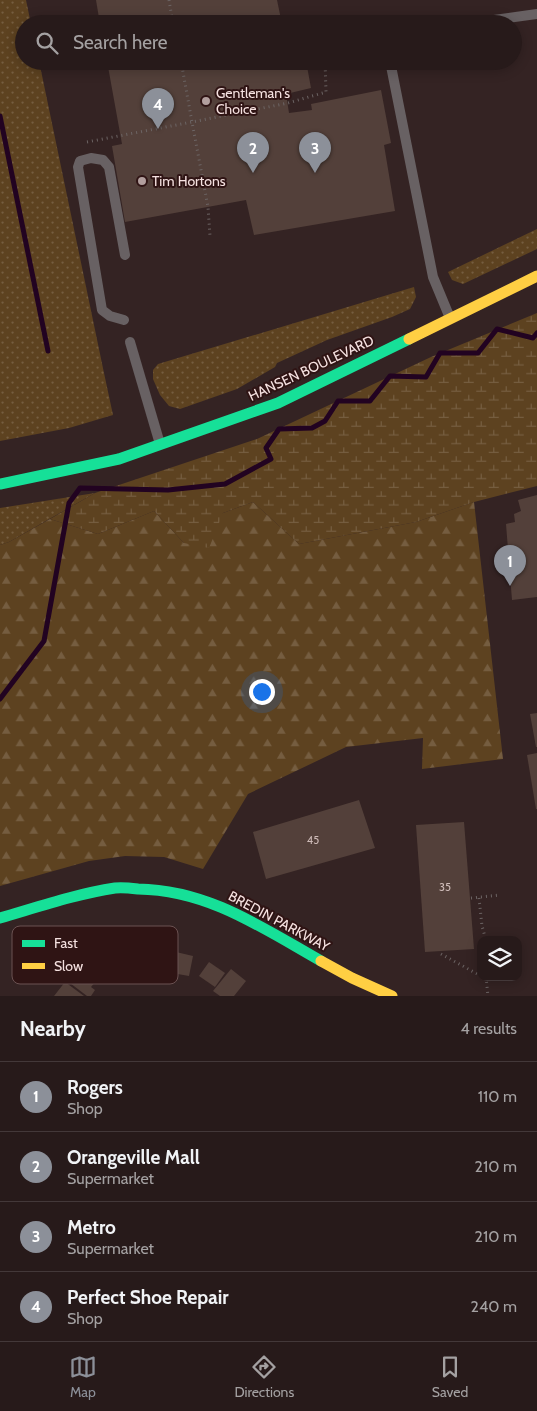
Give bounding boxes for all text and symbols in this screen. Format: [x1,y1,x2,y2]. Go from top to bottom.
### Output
search box [15,15,522,70]
icon: search [33,29,61,57]
text: Search here [73,31,167,54]
place label: Gentleman's Choice [216,84,290,118]
pin: 4 [142,88,174,129]
marker: Gentleman's Choice [200,95,212,107]
pin: 2 [237,132,269,173]
pin: 3 [299,132,331,173]
place label: Tim Hortons [152,172,226,190]
marker: Tim Hortons [136,175,148,187]
street label: HANSEN BOULEVARD [245,331,377,405]
pin: 1 [494,545,526,586]
your location [249,679,275,705]
house number: 45 [307,833,319,847]
house number: 35 [439,880,451,894]
street label: BREDIN PARKWAY [225,887,334,956]
legend [12,926,178,984]
text: Fast [54,934,78,952]
map controls [477,936,522,981]
button: layers [477,936,522,981]
text: Slow [54,957,83,975]
text: Nearby [20,1016,86,1041]
text: 4 results [460,1019,517,1038]
text: Rogers [67,1076,123,1099]
text: 1 [33,1087,39,1106]
text: 110 m [478,1087,517,1106]
text: Shop [67,1099,103,1118]
text: Orangeville Mall [67,1146,200,1169]
text: 2 [32,1157,40,1176]
text: 210 m [475,1157,517,1176]
text: Supermarket [67,1169,154,1188]
text: Metro [67,1216,116,1239]
text: 3 [32,1227,40,1246]
text: 210 m [475,1227,517,1246]
text: Supermarket [67,1239,154,1258]
text: Perfect Shoe Repair [67,1286,229,1309]
text: 4 [31,1297,41,1316]
text: 240 m [471,1297,517,1316]
text: Shop [67,1309,103,1328]
tab: Map [69,1353,97,1401]
tab: Directions [234,1353,294,1401]
tab: Saved [432,1353,468,1401]

